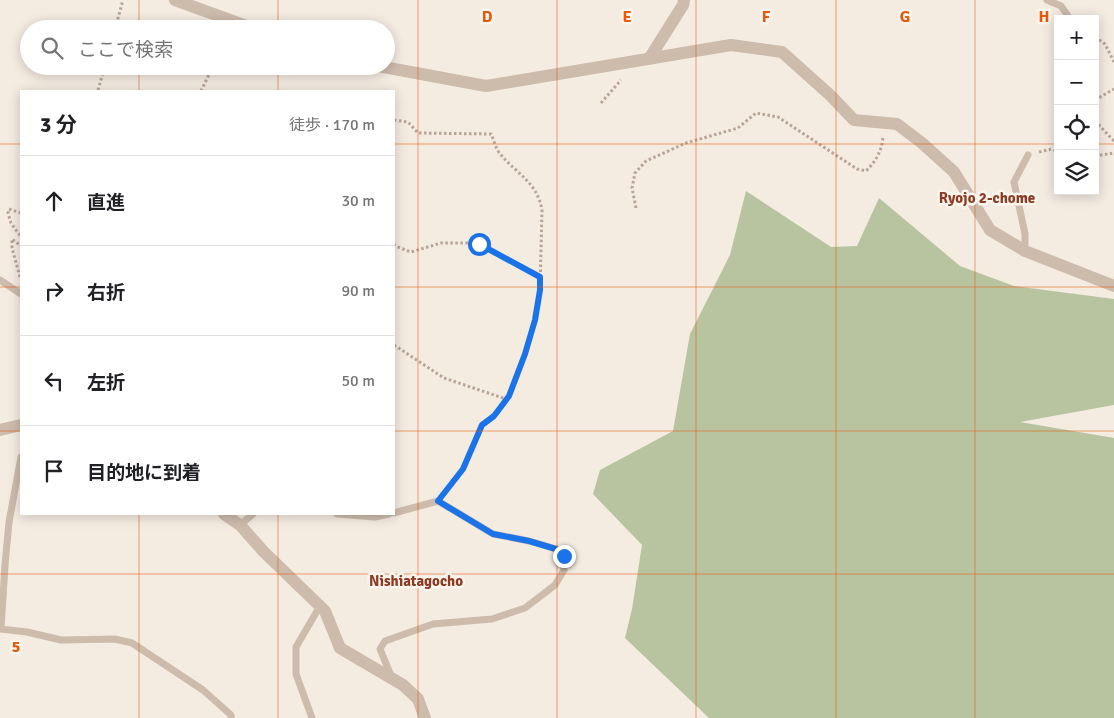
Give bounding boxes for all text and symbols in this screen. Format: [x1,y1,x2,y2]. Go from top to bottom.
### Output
text: D [482,7,493,27]
text: E [622,7,632,27]
text: F [762,7,771,27]
text: G [900,7,910,27]
text: H [1039,7,1049,27]
map controls [1054,15,1099,195]
button: + [1054,15,1099,60]
search box [20,20,395,75]
icon: search [38,34,66,62]
text: ここで検索 [78,38,173,62]
button: − [1054,60,1099,105]
button: locate [1054,105,1099,150]
text: 3 分 [40,112,77,138]
text: 徒歩 · 170 m [289,115,375,135]
button: layers [1054,150,1099,195]
icon: ahead [40,187,68,215]
district label: Ryojo 2-chome [939,189,1035,207]
text: 直進 [87,191,125,215]
text: 30 m [341,191,375,211]
route start [468,233,491,256]
icon: right [40,277,68,305]
text: 右折 [87,281,125,305]
text: 90 m [341,281,375,301]
icon: left [40,367,68,395]
text: 左折 [87,371,125,395]
text: 50 m [341,371,375,391]
icon: arrive [40,457,68,485]
text: 目的地に到着 [87,461,201,485]
route end [553,545,576,568]
district label: Nishiatagocho [369,572,463,590]
text: 5 [12,637,20,657]

